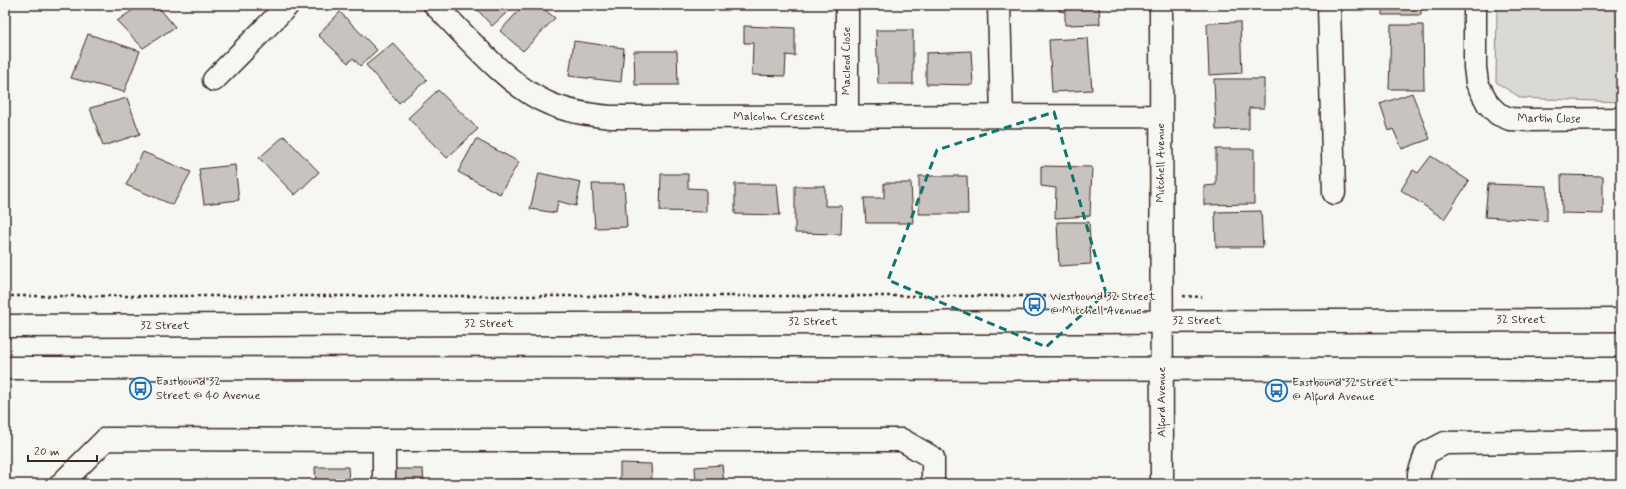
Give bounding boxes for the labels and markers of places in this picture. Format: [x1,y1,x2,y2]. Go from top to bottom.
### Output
place label: Westbound 32 Street @ Mitchell Avenue [1050,289,1156,319]
bus stop icon: Westbound 32 Street @ Mitchell Avenue [1022,291,1048,317]
place label: Eastbound 32 Street @ 40 Avenue [156,374,260,404]
place label: Eastbound 32 Street @ Alford Avenue [1292,375,1394,406]
bus stop icon: Eastbound 32 Street @ 40 Avenue [127,376,153,402]
bus stop icon: Eastbound 32 Street @ Alford Avenue [1263,377,1289,403]

